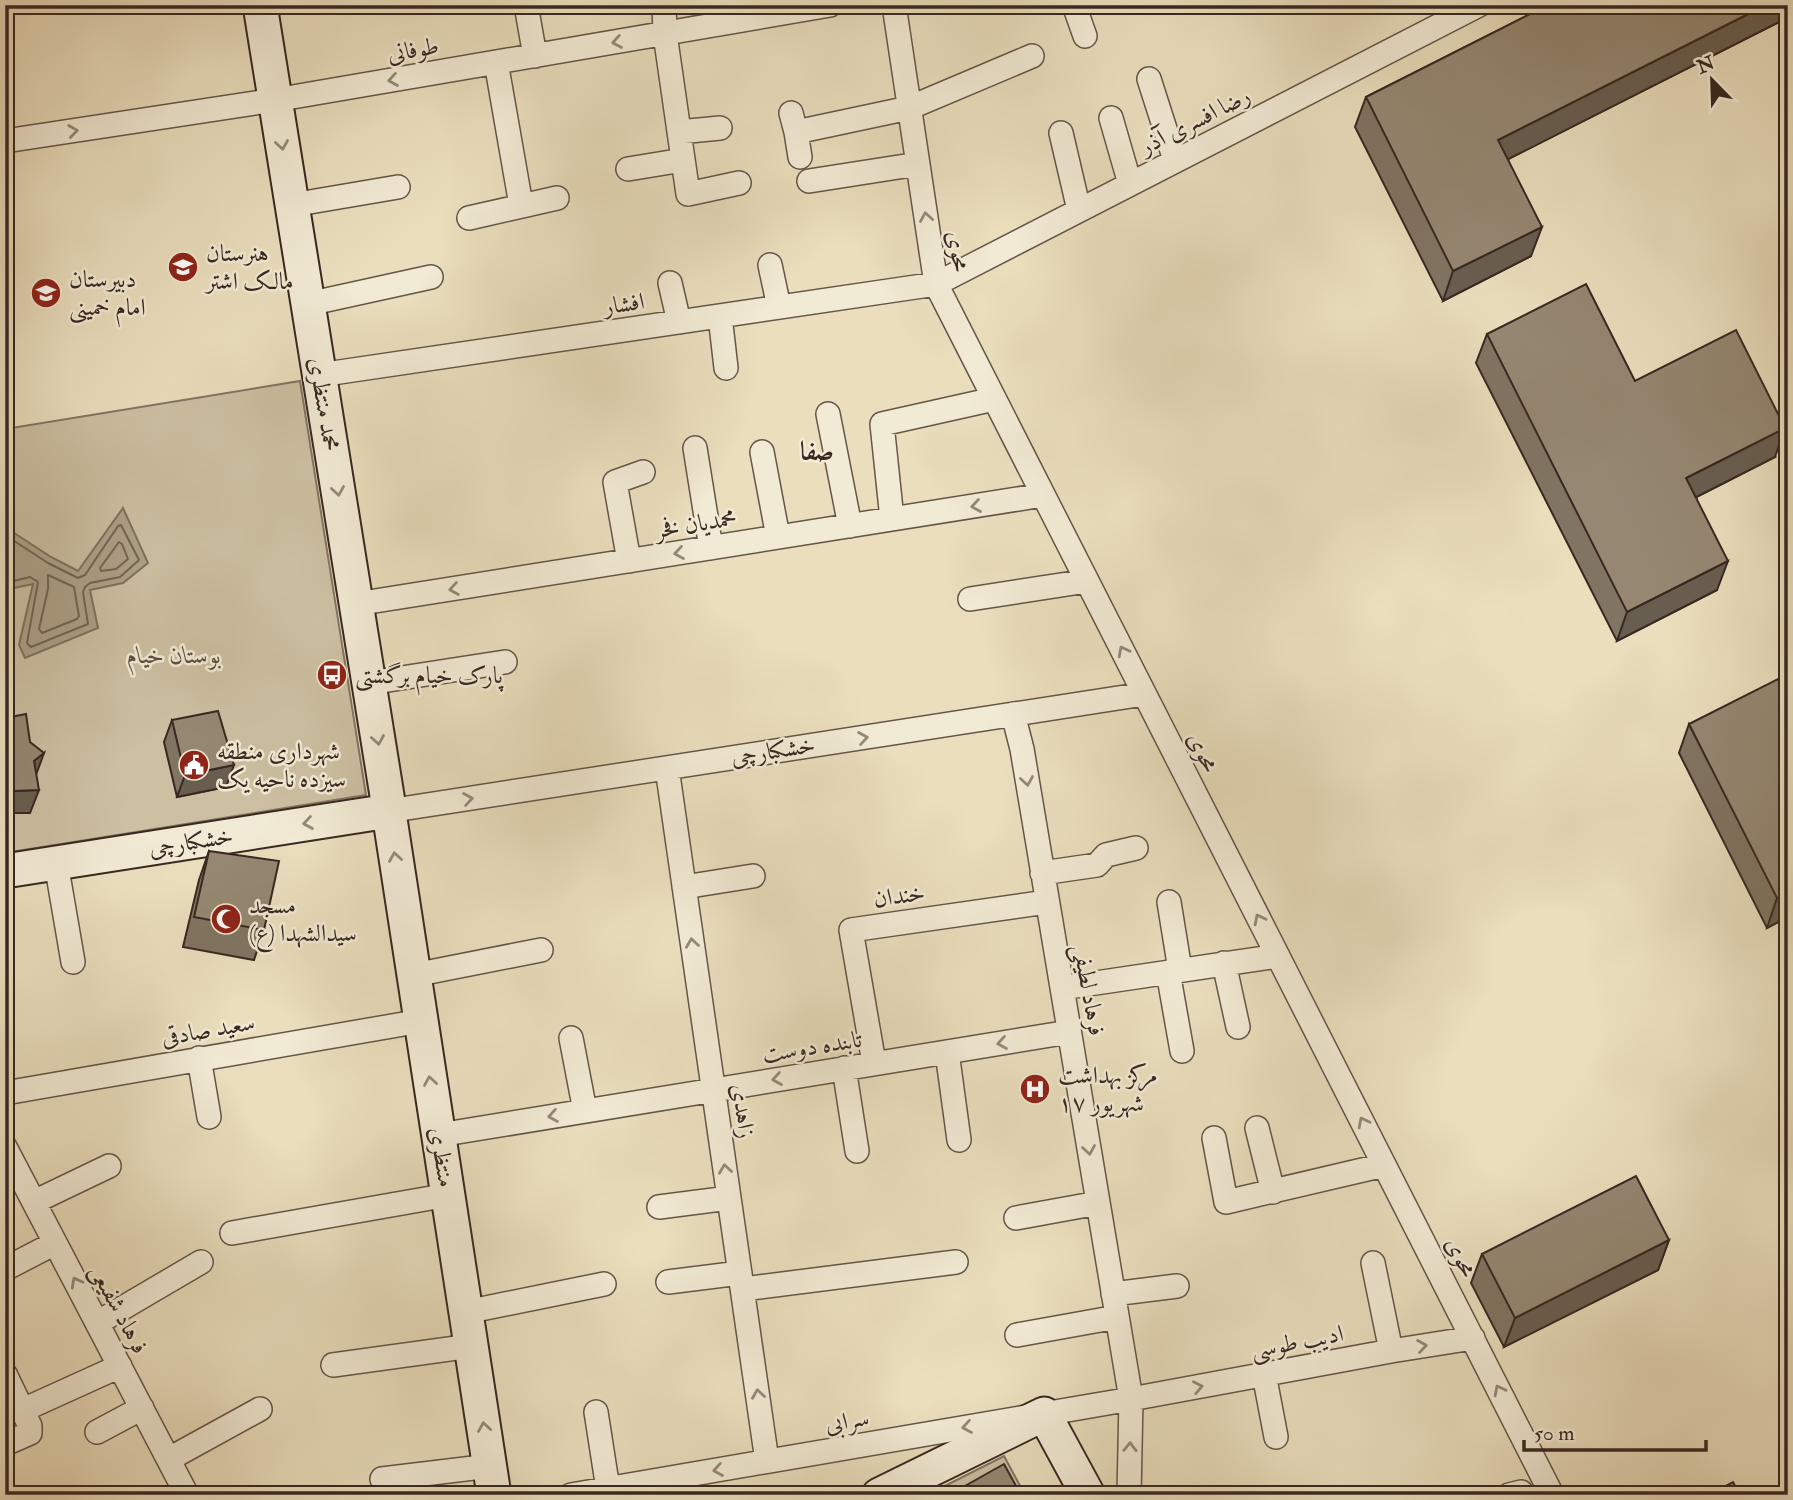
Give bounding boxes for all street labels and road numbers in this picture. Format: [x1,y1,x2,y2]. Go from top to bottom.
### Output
street label: طوفانی [385,30,441,70]
street label: رضا افسری آذر [1132,80,1256,163]
street label: محوی [939,228,977,274]
street label: افشار [600,286,646,322]
street label: محمد منتظری [301,355,347,453]
street label: محمدیان فخر [650,502,739,546]
street label: محوی [1180,727,1226,778]
street label: خشکبارچی [729,729,817,773]
street label: خشکبارچی [147,820,235,864]
street label: خندان [871,877,927,915]
street label: فرهاد لطیفی [1065,942,1112,1038]
street label: سعید صادقی [159,1007,257,1053]
street label: تابنده دوست [760,1024,864,1070]
street label: زاهدی [724,1081,762,1141]
street label: منتظری [422,1125,462,1189]
street label: محوی [1438,1232,1484,1283]
street label: فرهاد شفیعی [82,1259,156,1359]
street label: ادیب طوسی [1248,1318,1346,1367]
street label: سرابی [822,1402,872,1441]

